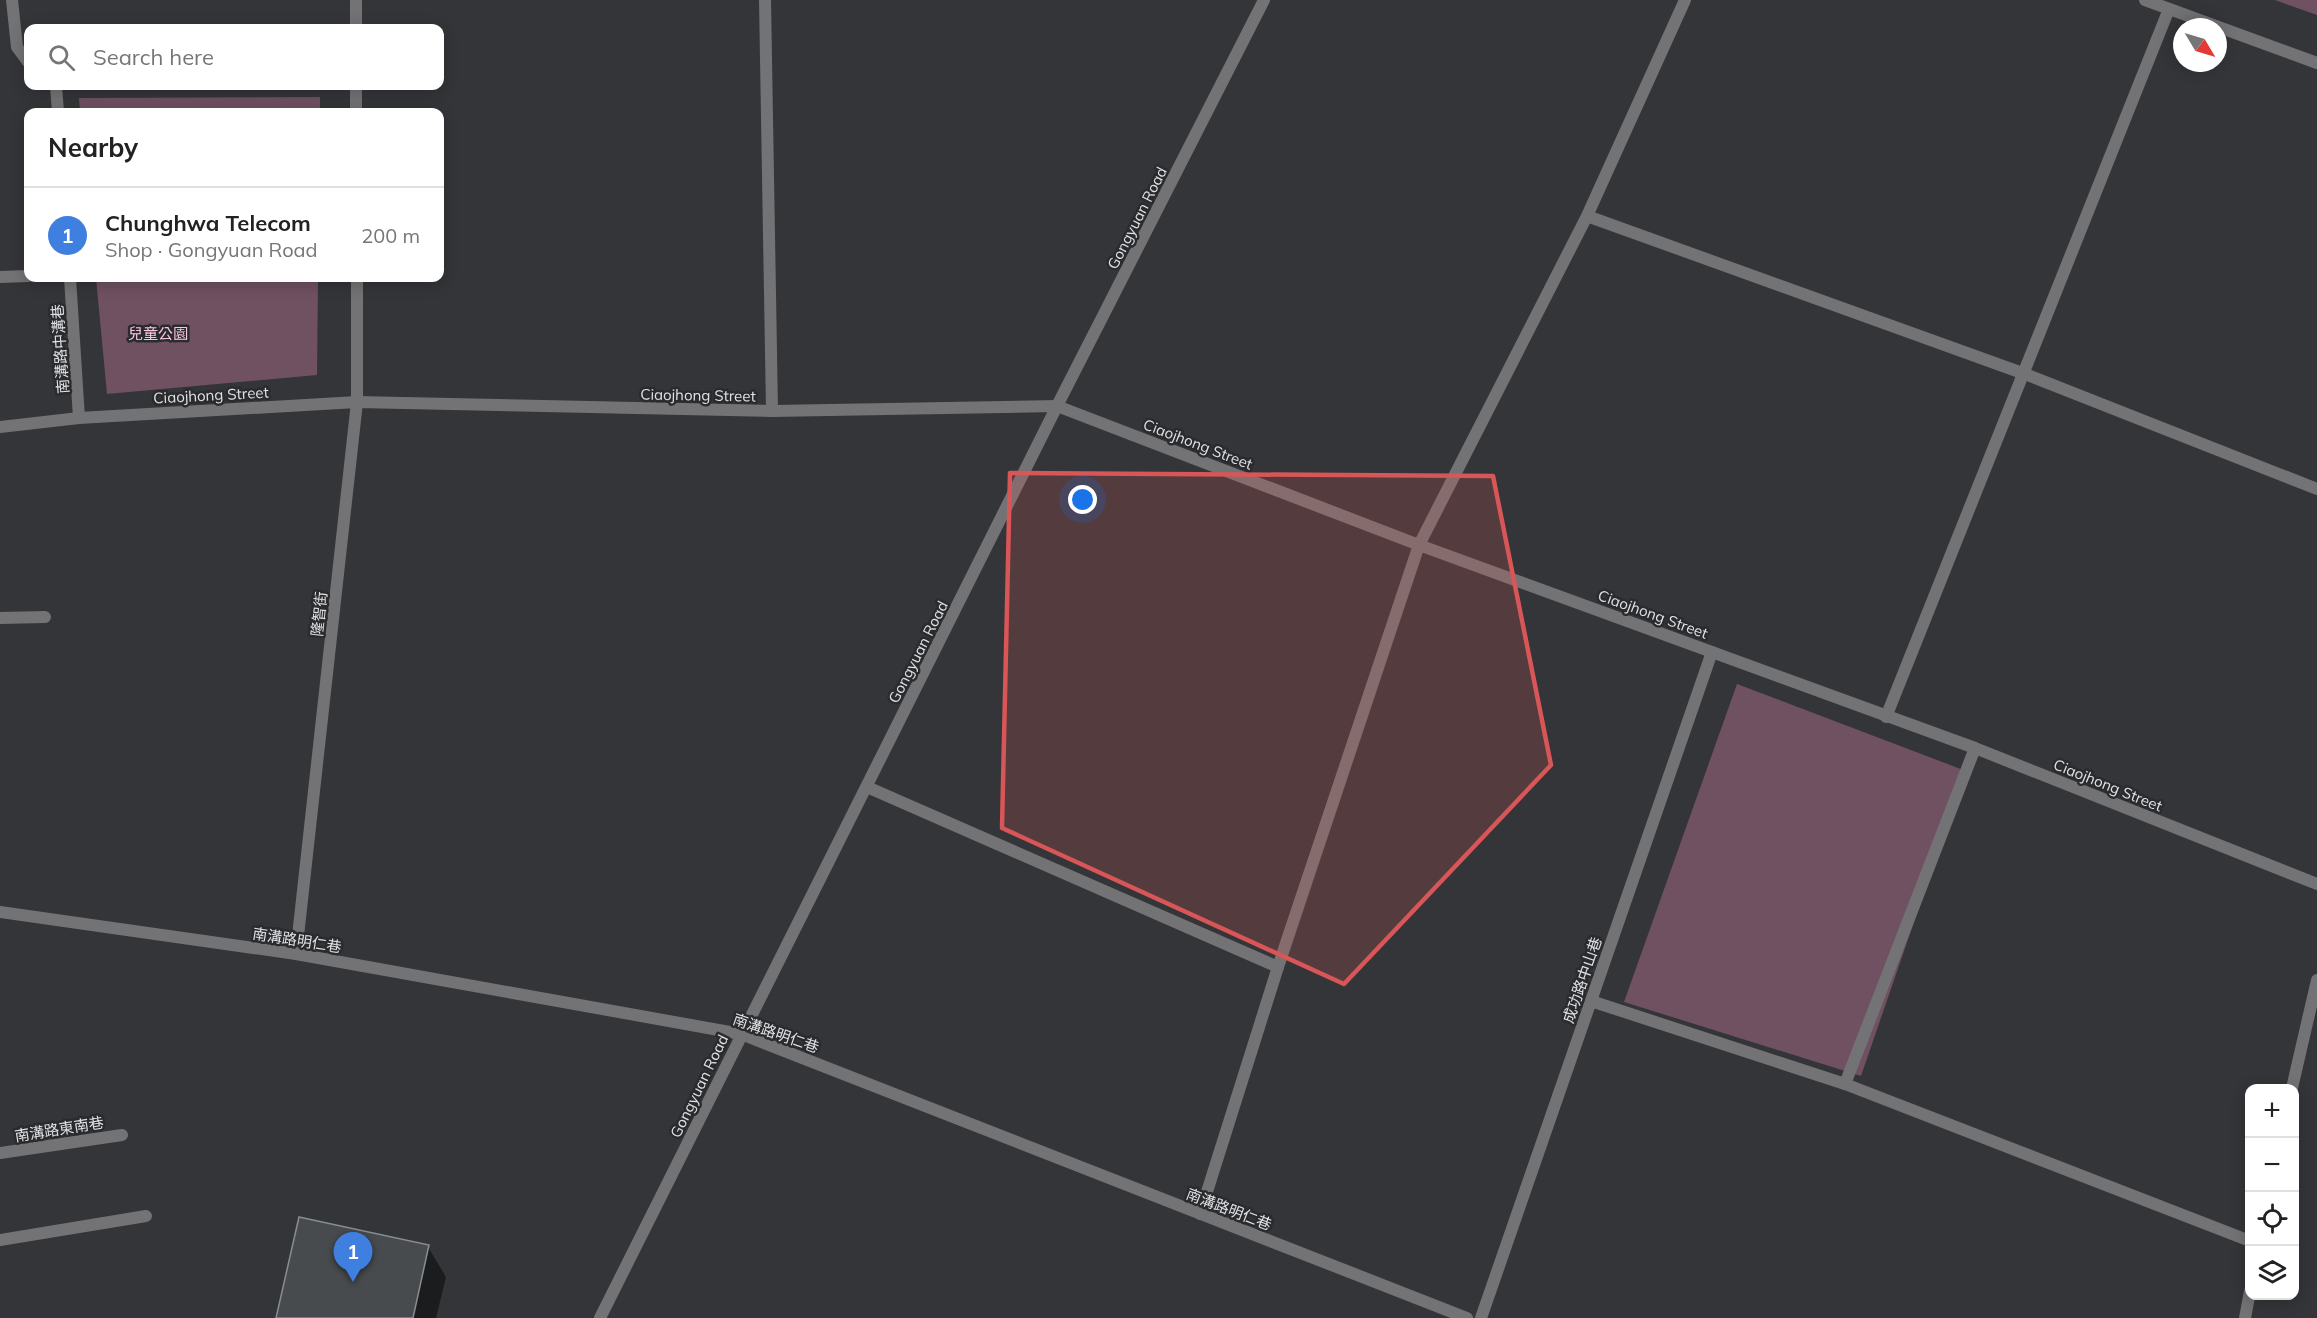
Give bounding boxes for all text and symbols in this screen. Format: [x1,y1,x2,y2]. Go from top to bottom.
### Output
north arrow [2173,18,2227,72]
search box [24,24,444,90]
icon: search [45,41,78,74]
text: Search here [93,43,214,71]
text: Nearby [48,131,138,164]
street label: Gongyuan Road [1103,164,1171,272]
text: Chunghwa Telecom [105,209,311,237]
text: 1 [62,223,74,248]
text: 200 m [361,223,420,248]
text: Shop · Gongyuan Road [105,237,318,262]
street label: 南溝路中溝巷 [47,303,73,395]
park label: 兒童公園 [128,324,188,343]
street label: Ciaojhong Street [153,382,269,408]
street label: Ciaojhong Street [640,384,756,406]
street label: Ciaojhong Street [1141,414,1255,474]
your location [1068,485,1097,514]
street label: Ciaojhong Street [1595,585,1711,643]
street label: 隆智街 [307,591,331,637]
street label: Gongyuan Road [884,598,952,706]
street label: Ciaojhong Street [2051,755,2165,815]
street label: 南溝路明仁巷 [251,924,343,956]
street label: 成功路中山巷 [1558,934,1606,1026]
street label: 南溝路明仁巷 [730,1009,822,1057]
street label: Gongyuan Road [666,1031,732,1141]
map controls [2245,1084,2299,1300]
button: + [2245,1084,2299,1138]
street label: 南溝路東南巷 [13,1113,105,1145]
button: − [2245,1138,2299,1192]
street label: 南溝路明仁巷 [1184,1184,1274,1234]
button: locate [2245,1192,2299,1246]
pin: 1 [334,1232,372,1282]
button: layers [2245,1246,2299,1300]

